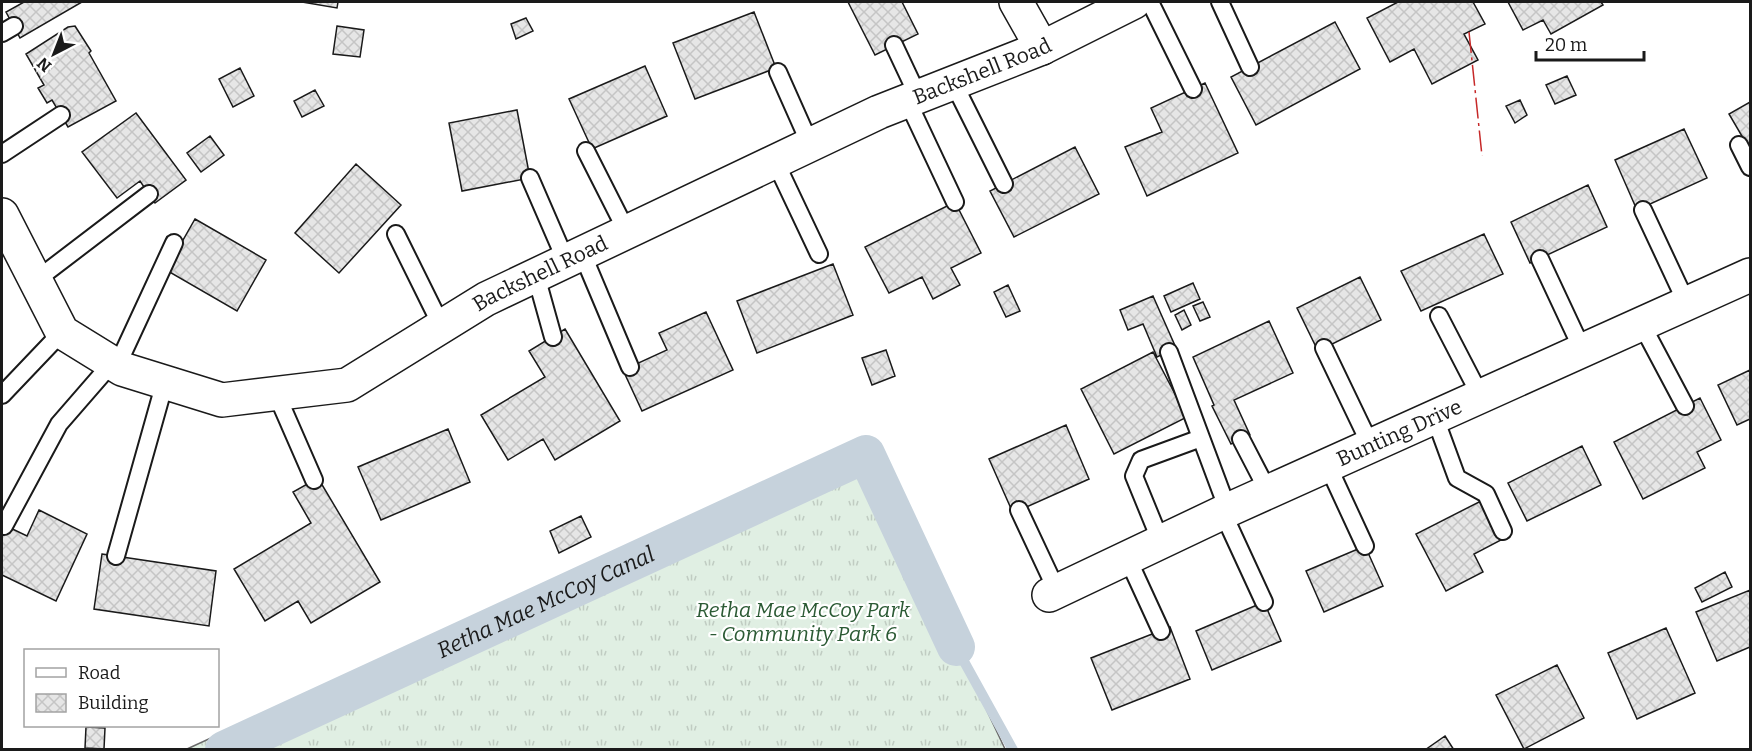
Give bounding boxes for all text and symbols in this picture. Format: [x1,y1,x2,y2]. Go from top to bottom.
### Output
north arrow [24,24,84,84]
scale bar [1536,24,1644,62]
street label: Backshell Road [909,32,1056,110]
text: 20 m [1545,34,1587,56]
text: N [33,54,55,76]
street label: Backshell Road [468,230,612,317]
street label: Bunting Drive [1333,393,1466,472]
water label: Retha Mae McCoy Canal [433,540,659,664]
park label: Retha Mae McCoy Park - Community Park 6 [696,597,911,647]
legend [24,649,219,727]
text: Road [78,662,121,684]
text: Building [78,692,149,714]

